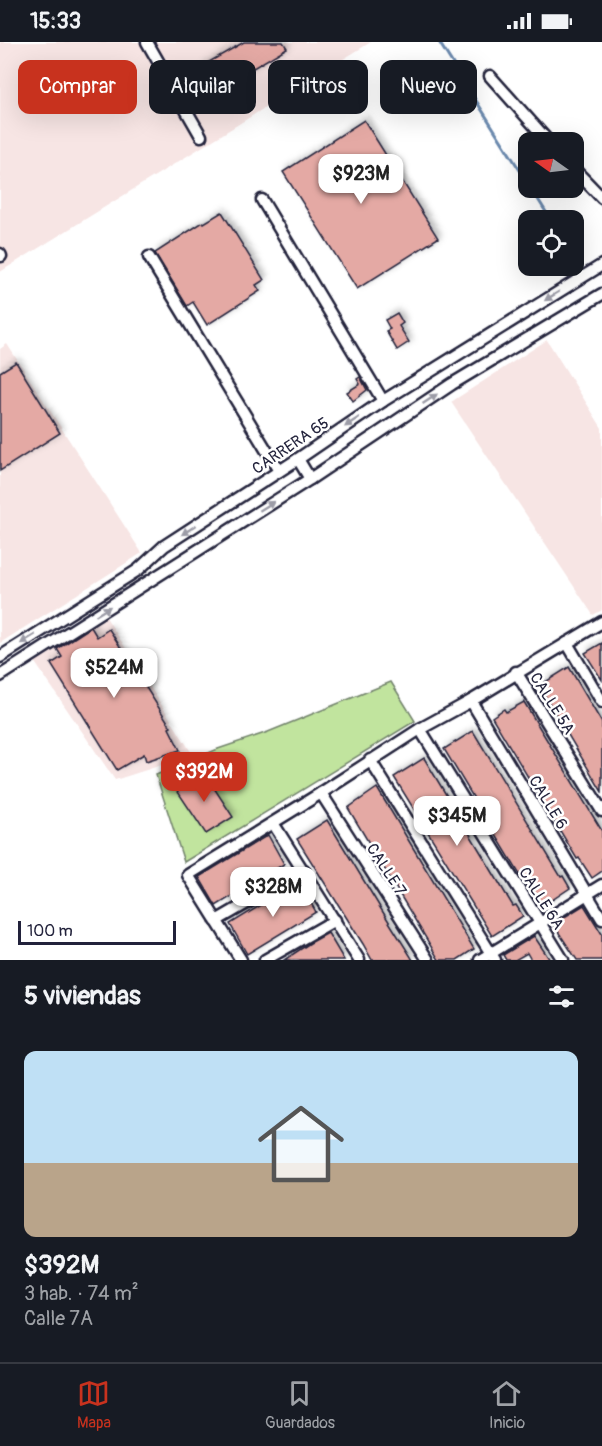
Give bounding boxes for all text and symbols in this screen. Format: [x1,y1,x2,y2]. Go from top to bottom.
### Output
text: 15:33 [30,7,81,35]
chip: Comprar [18,60,137,114]
chip: Alquilar [149,60,256,114]
chip: Filtros [268,60,368,114]
chip: Nuevo [380,60,477,114]
north arrow [518,132,584,198]
map controls [518,132,584,276]
pin: $923M [319,154,403,205]
text: $923M [332,161,390,186]
button: locate [518,210,584,276]
one-way arrow [544,290,560,301]
one-way arrow [422,394,438,405]
street label: CARRERA 65 [248,413,333,479]
one-way arrow [344,416,360,428]
one-way arrow [259,501,275,512]
one-way arrow [181,524,197,535]
one-way arrow [94,605,111,616]
one-way arrow [20,633,36,644]
pin: $524M [72,648,156,699]
text: $524M [85,655,143,680]
street label: CALLE 5A [525,669,579,738]
pin: $392M [162,752,246,803]
text: $392M [175,759,233,784]
street label: CALLE 6 [524,772,572,833]
pin: $345M [415,796,499,847]
text: $345M [428,803,486,828]
street label: CALLE 7 [362,840,411,900]
street label: CALLE 6A [514,864,568,933]
pin: $328M [231,867,315,918]
text: $328M [244,874,302,899]
scale bar [18,918,176,946]
text: 100 m [27,921,73,941]
text: 5 viviendas [24,980,141,1012]
icon: filters [545,980,578,1013]
icon: home [247,1090,355,1198]
text: $392M [24,1249,99,1281]
text: 3 hab. · 74 m² [24,1281,139,1306]
text: Calle 7A [24,1306,93,1331]
tab: Mapa [77,1377,111,1433]
tab: Guardados [265,1377,335,1433]
tab: Inicio [489,1377,525,1433]

